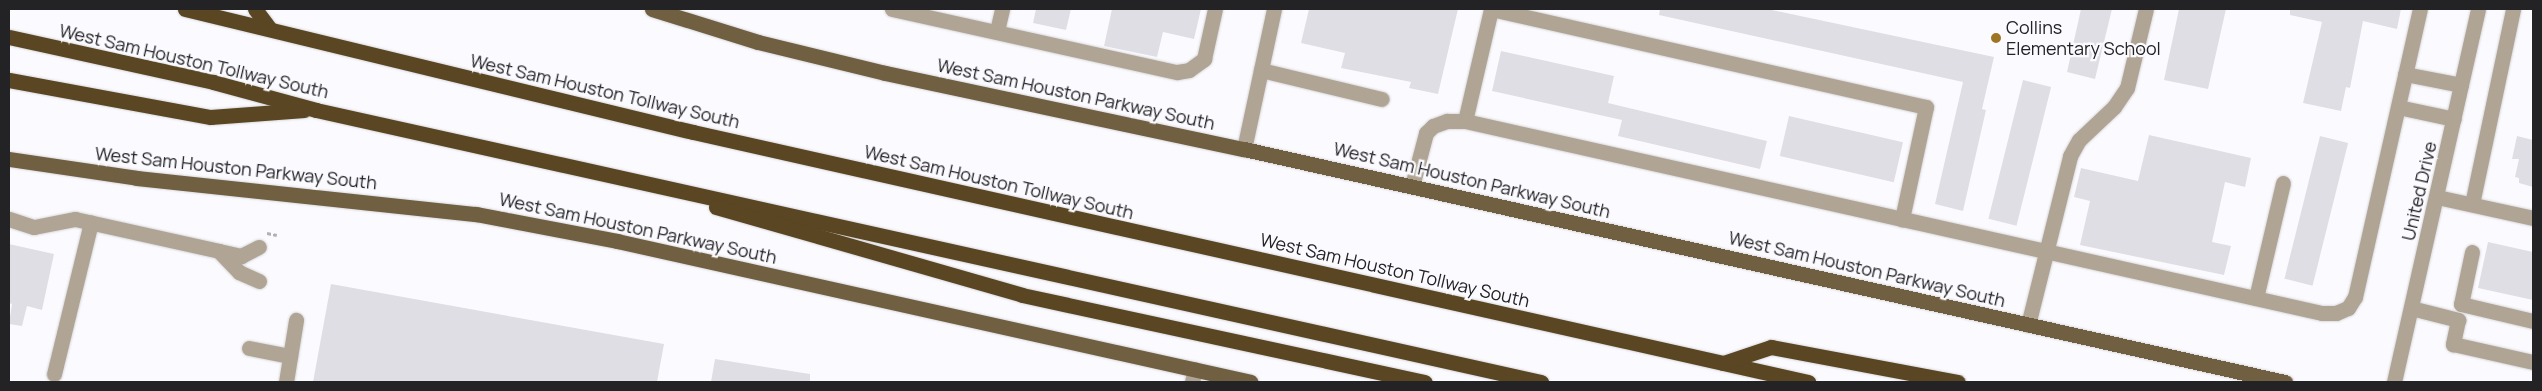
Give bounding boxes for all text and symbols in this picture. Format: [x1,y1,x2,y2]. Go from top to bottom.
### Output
place label: Collins Elementary School [2006,17,2161,59]
street label: West Sam Houston Tollway South [57,19,331,103]
marker: Collins Elementary School [1990,32,2002,44]
street label: West Sam Houston Tollway South [468,49,742,133]
street label: West Sam Houston Parkway South [935,54,1217,134]
street label: West Sam Houston Parkway South [1331,138,1613,222]
street label: United Drive [2397,139,2441,243]
street label: West Sam Houston Tollway South [862,140,1136,224]
street label: West Sam Houston Parkway South [94,142,378,194]
street label: West Sam Houston Parkway South [497,188,779,268]
street label: West Sam Houston Parkway South [1726,227,2008,311]
street label: West Sam Houston Tollway South [1258,228,1532,312]

